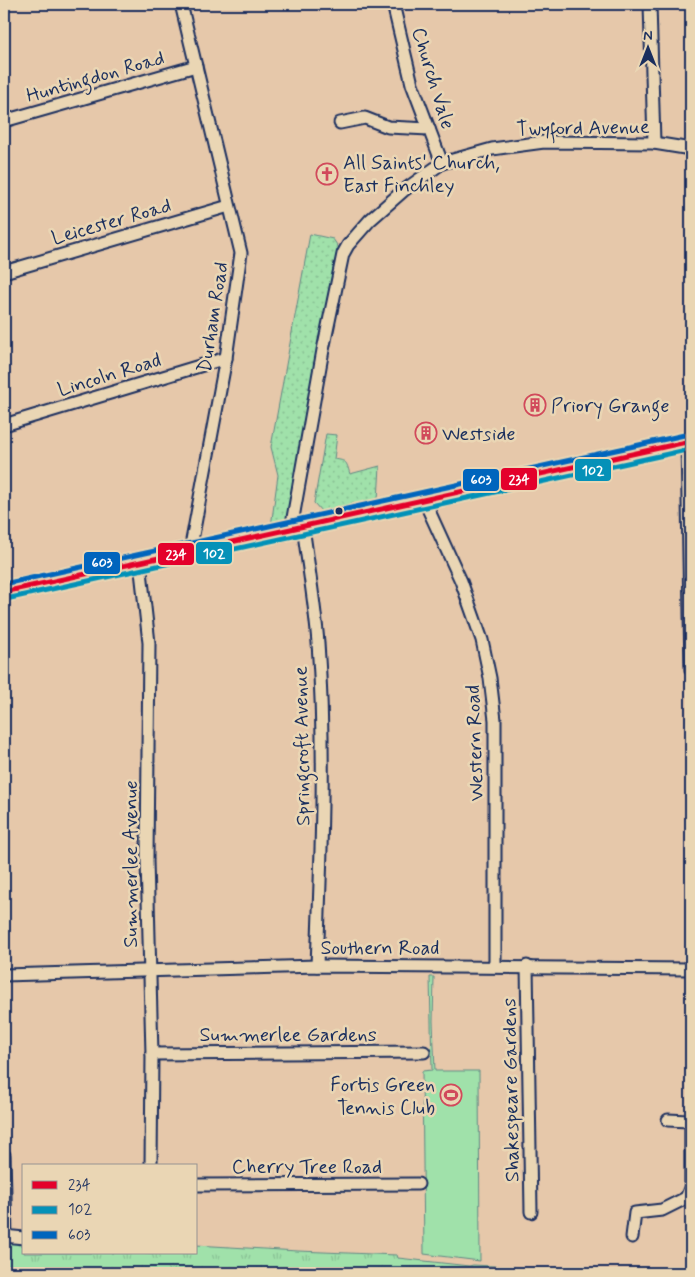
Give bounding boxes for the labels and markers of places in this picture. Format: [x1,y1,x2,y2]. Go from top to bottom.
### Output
place label: All Saints' Church, East Finchley [343,150,500,200]
church icon: All Saints' Church, East Finchley [315,162,339,186]
building icon: Priory Grange [523,393,547,417]
place label: Priory Grange [551,393,669,422]
building icon: Westside [414,421,438,445]
place label: Westside [442,421,516,448]
unlabelled marker [334,506,344,516]
place label: Fortis Green Tennis Club [330,1072,435,1122]
sports icon: Fortis Green Tennis Club [439,1083,463,1107]

